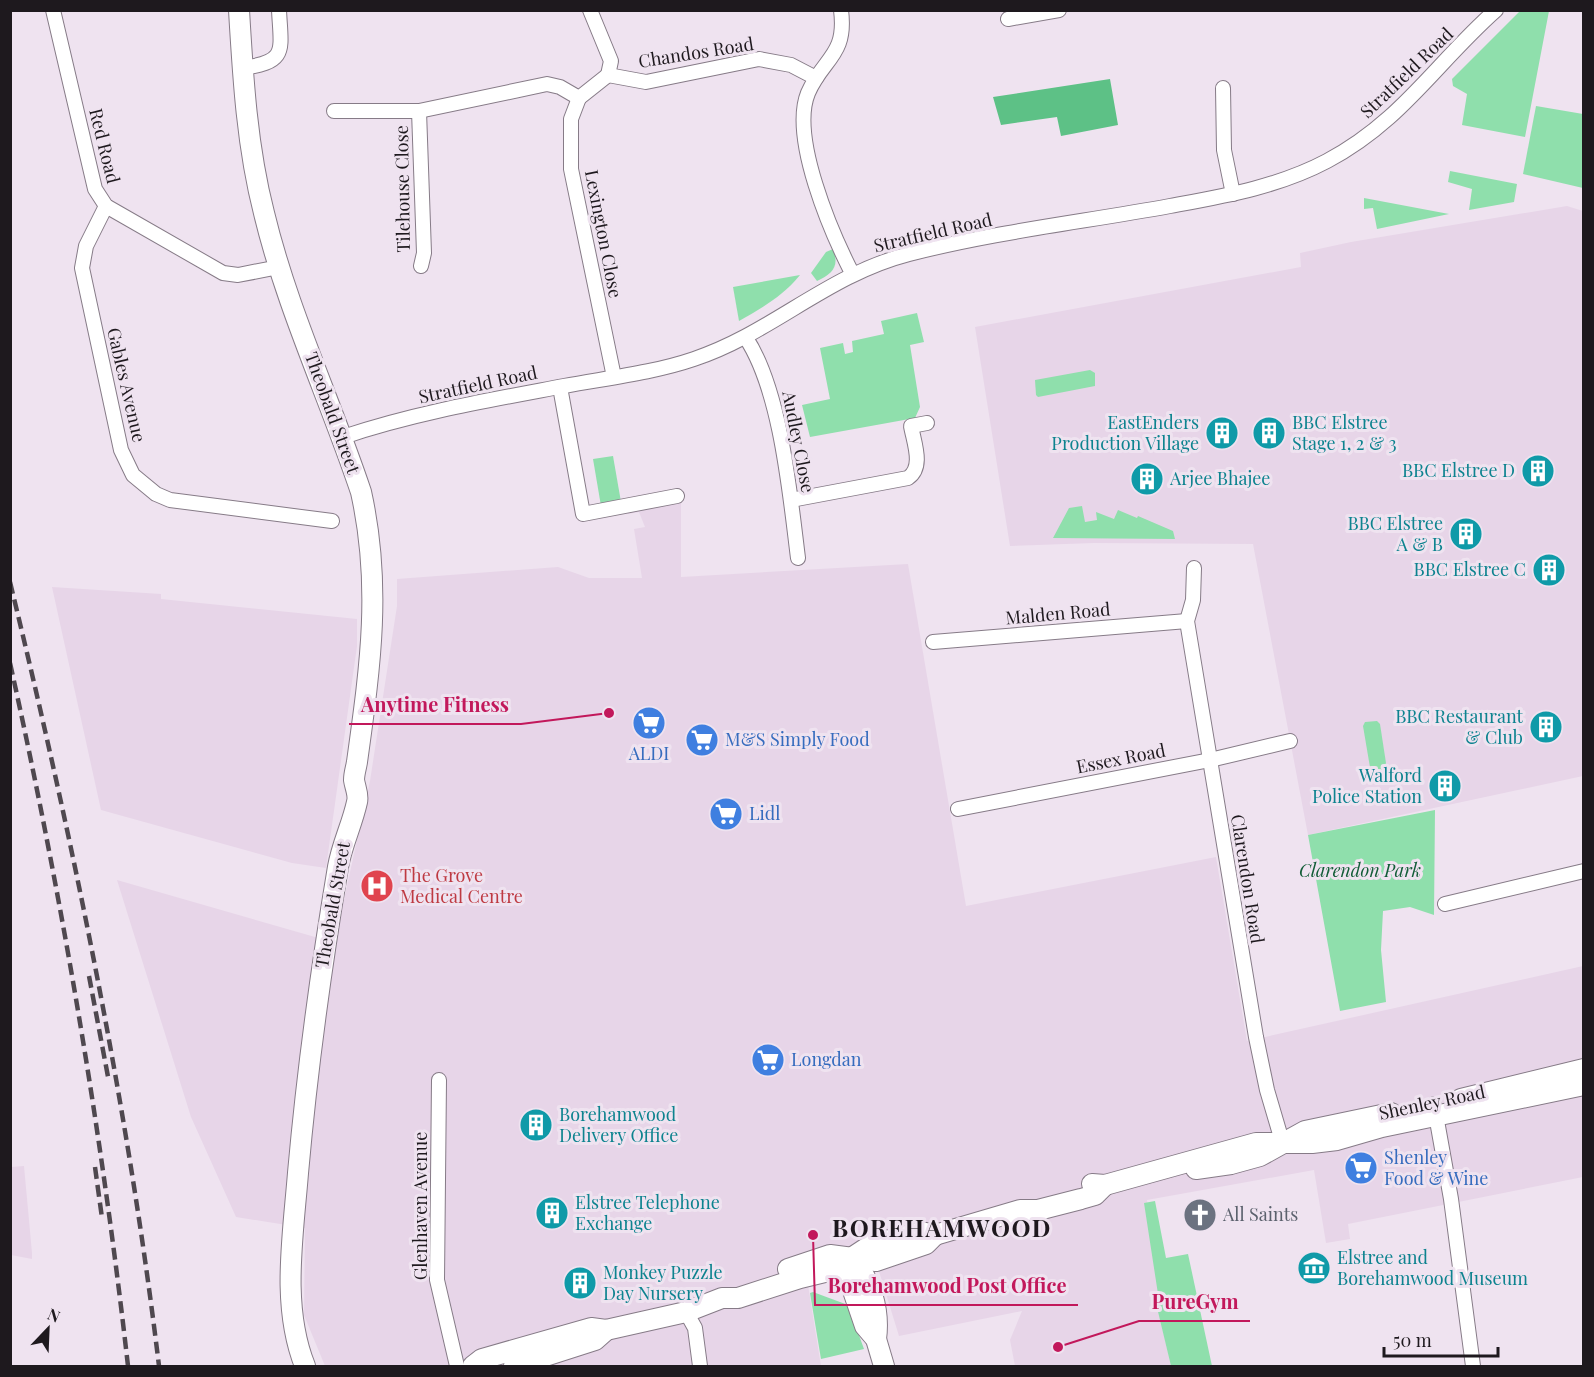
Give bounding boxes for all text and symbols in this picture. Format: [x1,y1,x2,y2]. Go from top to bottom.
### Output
street label: Stratfield Road [1355,21,1458,123]
street label: Chandos Road [636,31,756,73]
street label: Red Road [84,106,126,186]
street label: Tilehouse Close [389,125,415,253]
street label: Lexington Close [580,168,628,300]
street label: Stratfield Road [871,207,995,257]
street label: Gables Avenue [102,325,152,444]
street label: Theobald Street [300,348,366,477]
street label: Stratfield Road [416,360,540,408]
street label: Audley Close [777,388,821,495]
place label: EastEnders Production Village [1051,410,1199,455]
place label: BBC Elstree Stage 1, 2 & 3 [1292,410,1397,455]
building icon: EastEnders Production Village [1204,415,1240,451]
building icon: BBC Elstree Stage 1, 2 & 3 [1251,415,1287,451]
building icon: BBC Elstree D [1520,453,1556,489]
place label: BBC Elstree D [1402,458,1515,482]
building icon: Arjee Bhajee [1129,461,1165,497]
place label: Arjee Bhajee [1169,466,1270,490]
place label: BBC Elstree A & B [1347,511,1443,556]
building icon: BBC Elstree A & B [1448,516,1484,552]
building icon: BBC Elstree C [1531,552,1567,588]
place label: BBC Elstree C [1414,557,1526,581]
street label: Malden Road [1004,596,1112,630]
callout: Anytime Fitness [349,686,521,724]
text: Anytime Fitness [360,690,509,717]
place label: BBC Restaurant & Club [1395,704,1524,749]
supermarket icon: ALDI [631,705,667,741]
building icon: BBC Restaurant & Club [1528,709,1564,745]
supermarket icon: M&S Simply Food [684,722,720,758]
place label: M&S Simply Food [725,727,870,751]
street label: Essex Road [1074,738,1168,778]
place label: ALDI [628,741,669,765]
place label: Walford Police Station [1312,763,1423,808]
building icon: Walford Police Station [1427,768,1463,804]
supermarket icon: Lidl [708,796,744,832]
place label: Lidl [749,801,780,825]
street label: Clarendon Road [1226,813,1270,946]
street label: Theobald Street [309,839,355,970]
park label: Clarendon Park [1299,858,1421,882]
place label: The Grove Medical Centre [400,863,523,908]
hospital icon: The Grove Medical Centre [359,868,395,904]
supermarket icon: Longdan [750,1042,786,1078]
place label: Longdan [791,1047,862,1071]
street label: Shenley Road [1376,1079,1488,1125]
place label: Borehamwood Delivery Office [559,1102,678,1147]
building icon: Borehamwood Delivery Office [518,1107,554,1143]
street label: Glenhaven Avenue [408,1132,432,1280]
place label: Shenley Food & Wine [1384,1145,1488,1190]
supermarket icon: Shenley Food & Wine [1343,1150,1379,1186]
place label: Elstree Telephone Exchange [575,1190,720,1235]
building icon: Elstree Telephone Exchange [534,1195,570,1231]
church icon: All Saints [1182,1197,1218,1233]
place label: All Saints [1222,1202,1298,1226]
district label: BOREHAMWOOD [832,1211,1052,1243]
place label: Elstree and Borehamwood Museum [1337,1245,1528,1290]
museum icon: Elstree and Borehamwood Museum [1296,1250,1332,1286]
place label: Monkey Puzzle Day Nursery [603,1260,723,1305]
building icon: Monkey Puzzle Day Nursery [562,1265,598,1301]
callout: Borehamwood Post Office [815,1267,1078,1305]
text: Borehamwood Post Office [827,1271,1067,1298]
callout: PureGym [1139,1283,1250,1321]
text: PureGym [1151,1287,1239,1314]
north arrow [18,1299,78,1359]
text: N [45,1303,64,1327]
scale bar [1384,1320,1498,1358]
text: 50 m [1393,1328,1432,1352]

